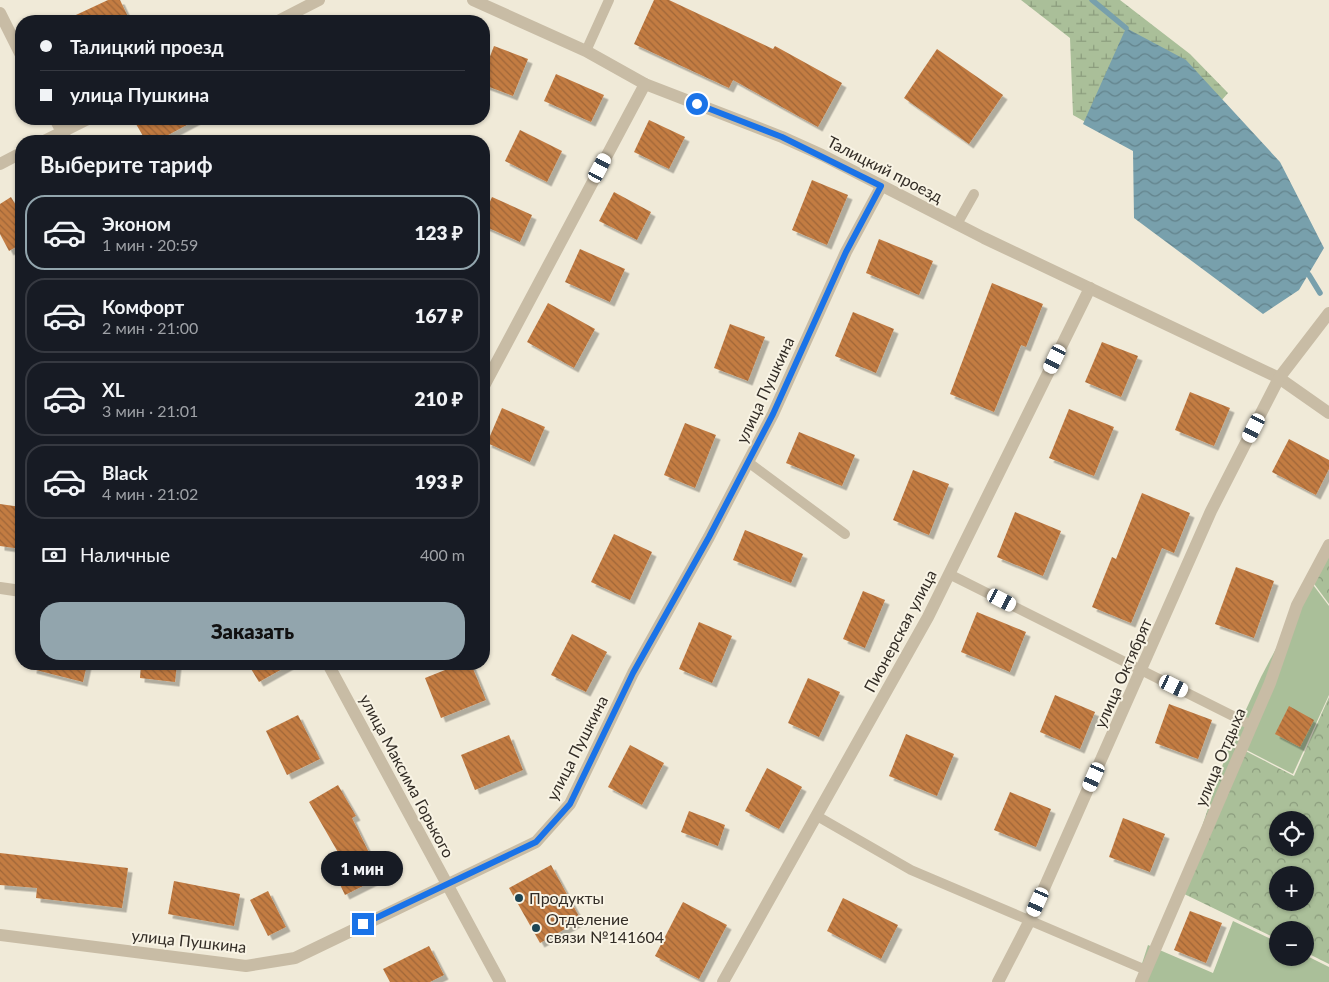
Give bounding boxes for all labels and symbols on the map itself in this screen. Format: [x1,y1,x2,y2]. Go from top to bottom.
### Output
route start [686,93,708,115]
street label: Талицкий проезд [824,131,946,206]
car [586,151,613,185]
street label: улица Пушкина [732,334,798,446]
car [1041,342,1068,376]
car [1240,411,1267,445]
street label: Пионерская улица [859,566,940,695]
car [985,587,1018,613]
street label: улица Октябрят [1090,615,1155,731]
car [1157,673,1190,699]
street label: улица Максима Горького [356,691,459,861]
street label: улица Пушкина [542,692,611,803]
street label: улица Отдыха [1190,705,1249,809]
car [1081,760,1106,794]
callout: 1 мин [322,852,404,886]
car [1025,885,1050,919]
place label: Продукты [529,888,604,907]
marker: Продукты [513,892,525,904]
place label: Отделение связи №141604 [546,909,664,946]
route end [352,913,374,935]
marker: Отделение связи №141604 [530,922,542,934]
street label: улица Пушкина [131,925,247,956]

